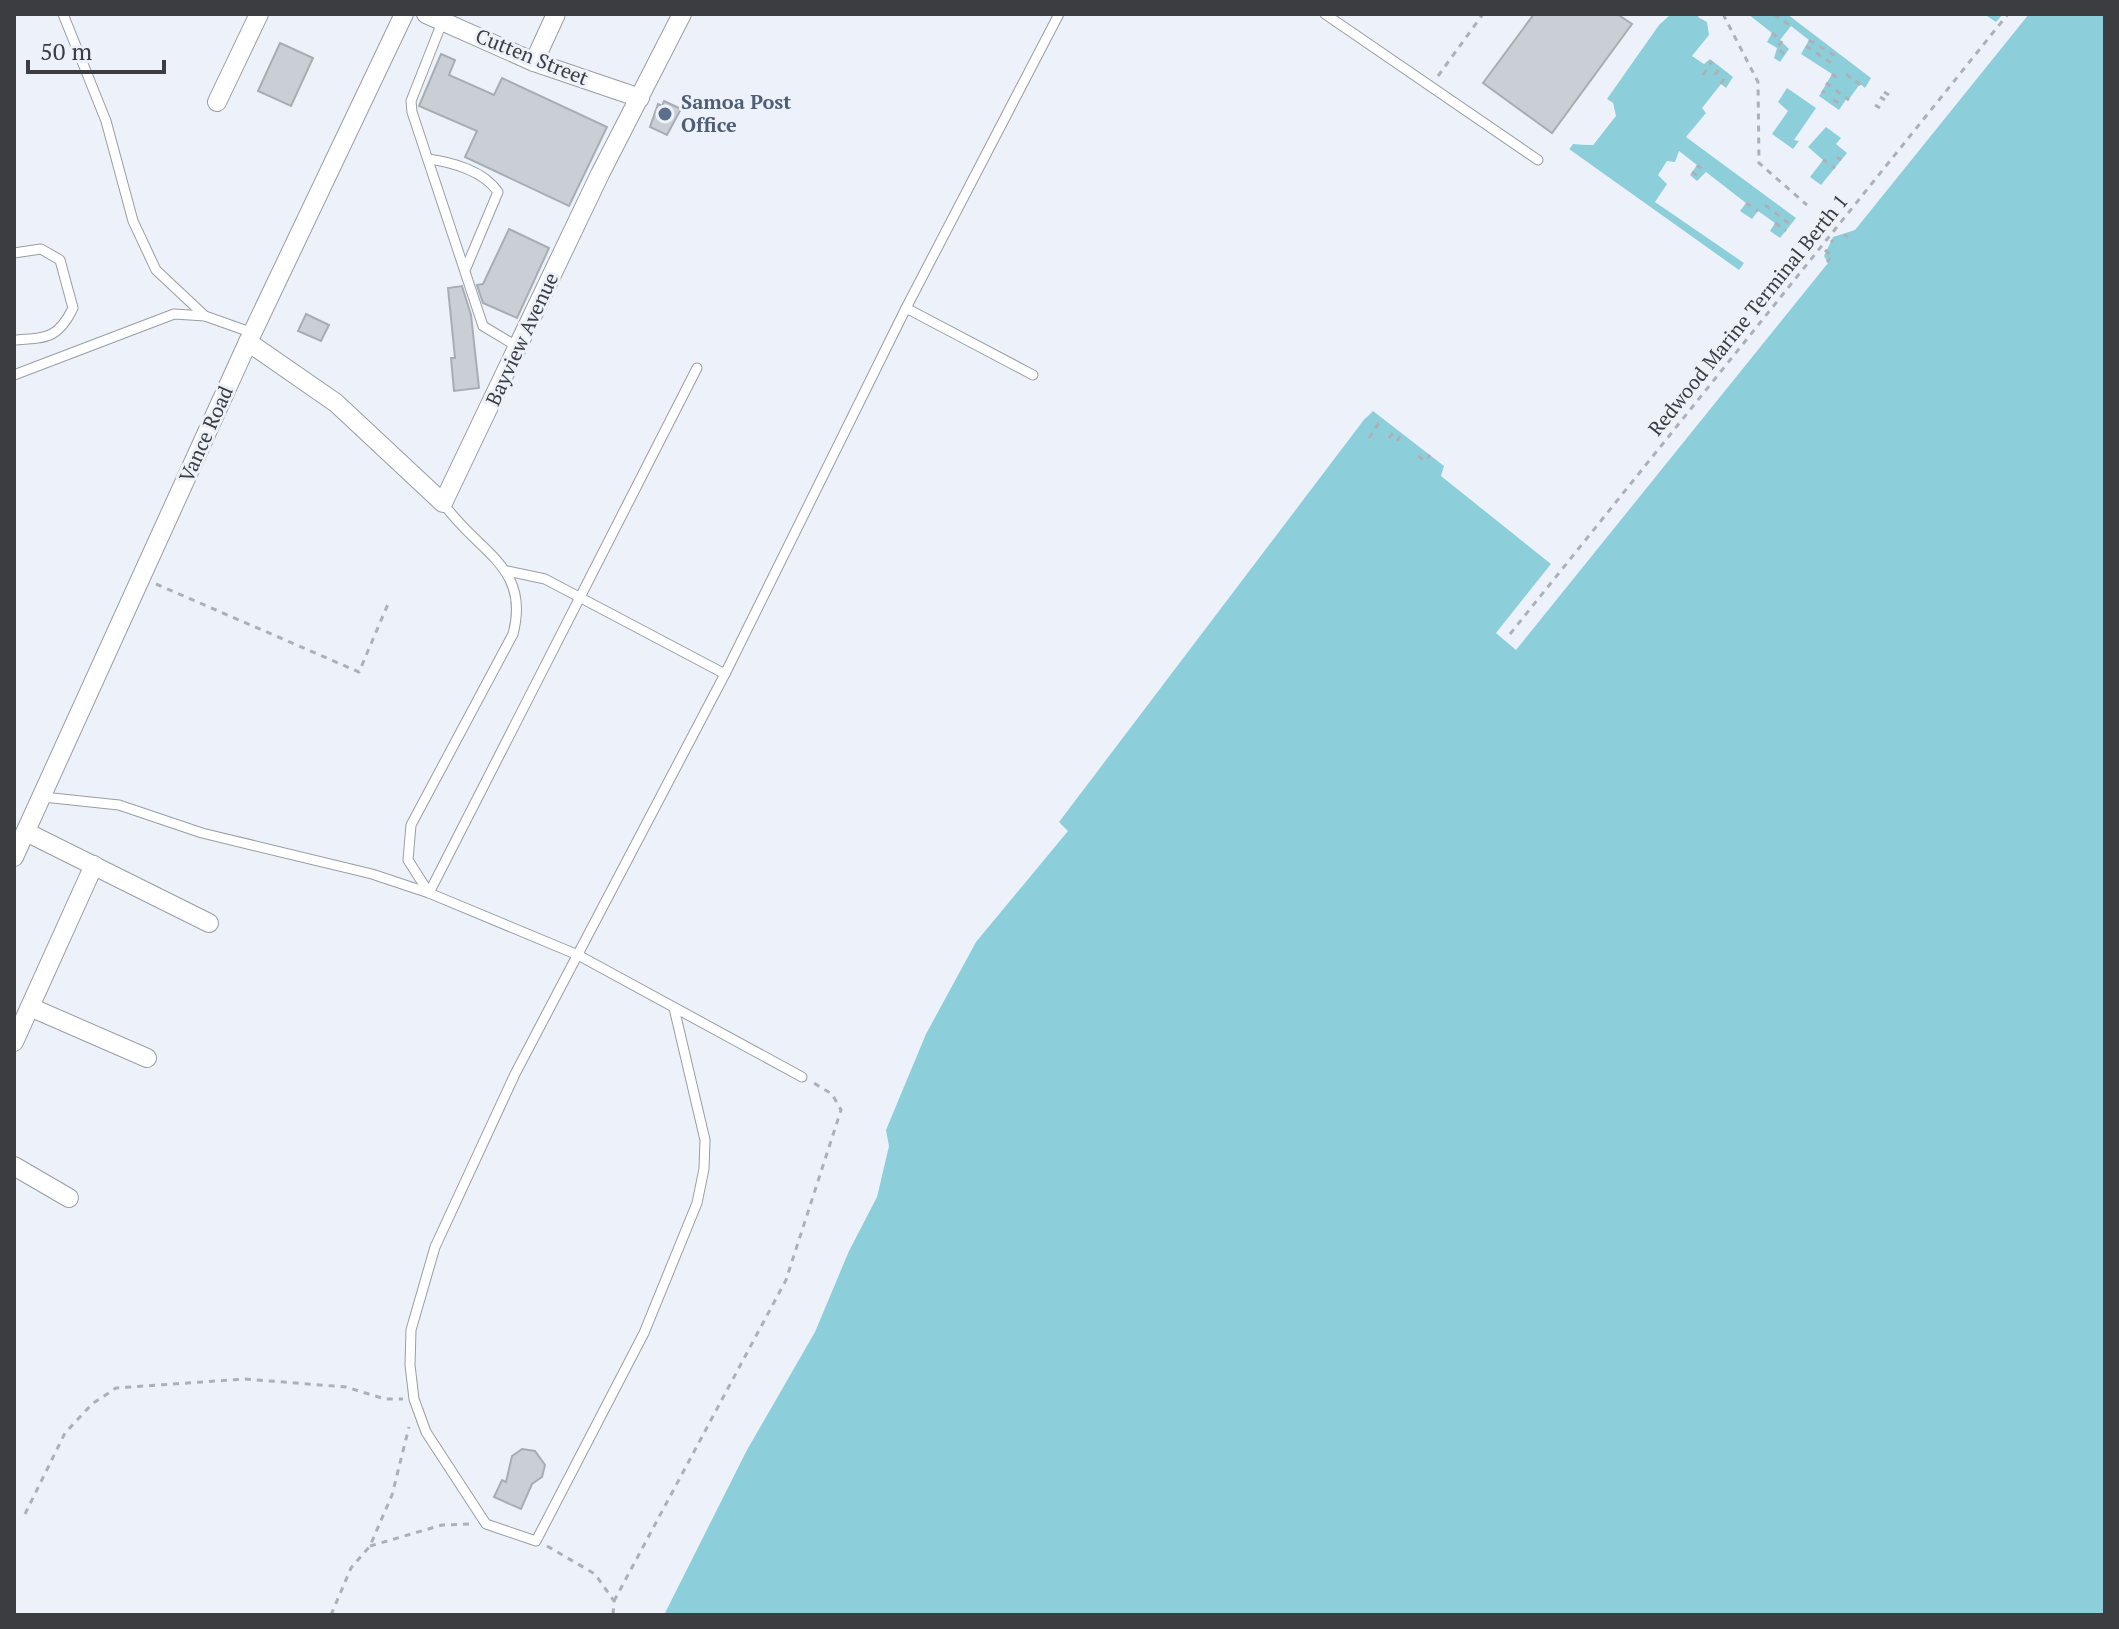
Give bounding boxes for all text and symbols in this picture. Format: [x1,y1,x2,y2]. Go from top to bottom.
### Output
street label: Cutten Street [472,22,593,92]
scale bar [28,24,164,74]
text: 50 m [40,35,92,67]
place label: Samoa Post Office [681,88,791,138]
marker: Samoa Post Office [656,105,674,123]
street label: Redwood Marine Terminal Berth 1 [1642,188,1854,441]
street label: Bayview Avenue [479,268,564,410]
street label: Vance Road [172,381,239,486]

